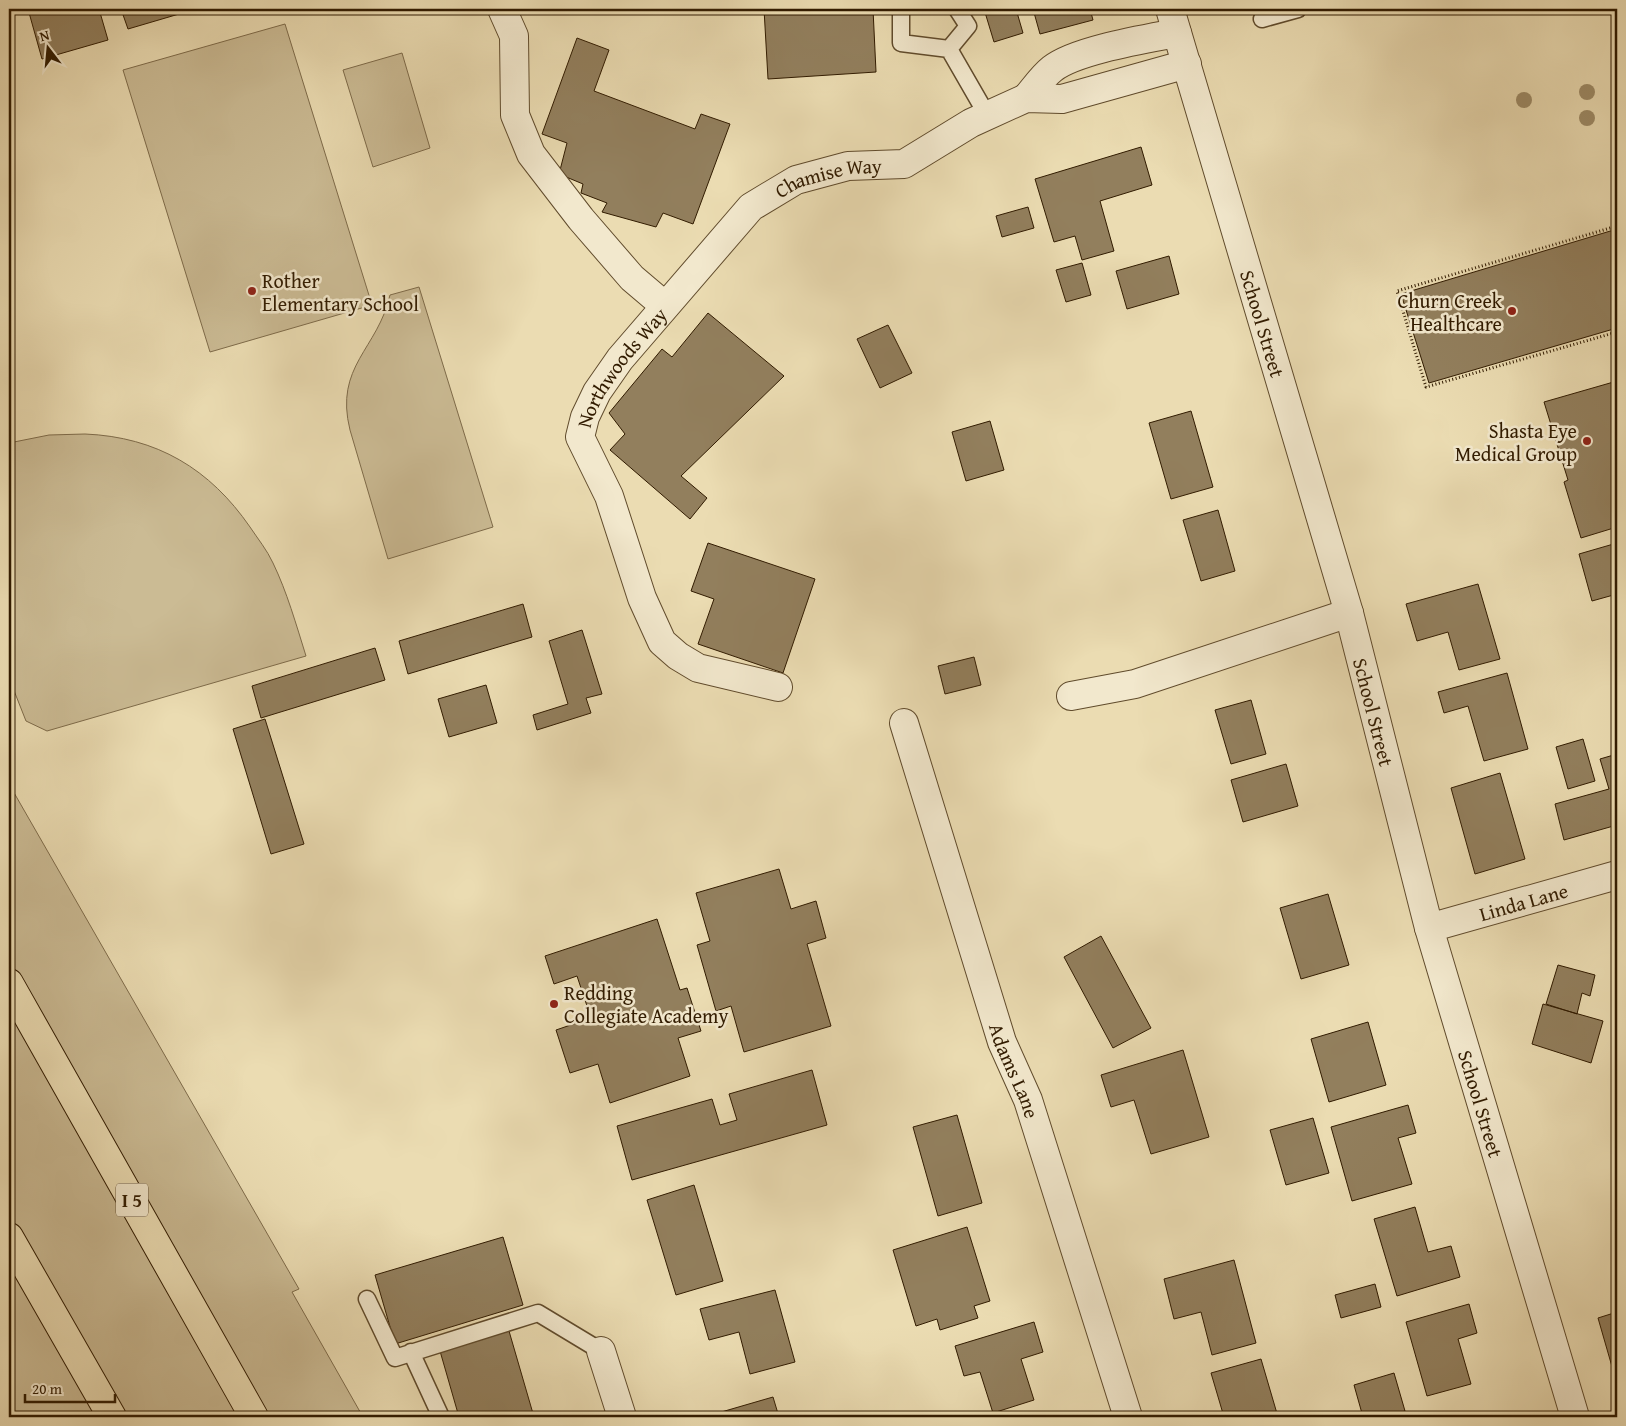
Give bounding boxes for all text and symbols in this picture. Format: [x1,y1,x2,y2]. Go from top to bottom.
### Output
north arrow [22,22,72,72]
text: N [37,24,52,46]
street label: Chamise Way [769,150,882,204]
place label: Rother Elementary School [262,266,419,318]
street label: School Street [1234,266,1293,381]
marker: Rother Elementary School [246,285,258,297]
place label: Churn Creek Healthcare [1397,286,1503,338]
street label: Northwoods Way [568,300,673,430]
marker: Churn Creek Healthcare [1506,305,1518,317]
place label: Shasta Eye Medical Group [1455,416,1577,468]
marker: Shasta Eye Medical Group [1581,435,1593,447]
street label: School Street [1346,655,1402,769]
street label: Linda Lane [1476,875,1571,928]
place label: Redding Collegiate Academy [564,978,728,1030]
marker: Redding Collegiate Academy [548,998,560,1010]
street label: Adams Lane [983,1019,1047,1122]
street label: School Street [1452,1046,1511,1161]
road number: I 5 [116,1184,148,1216]
scale bar [25,1371,115,1403]
text: 20 m [32,1378,63,1399]

